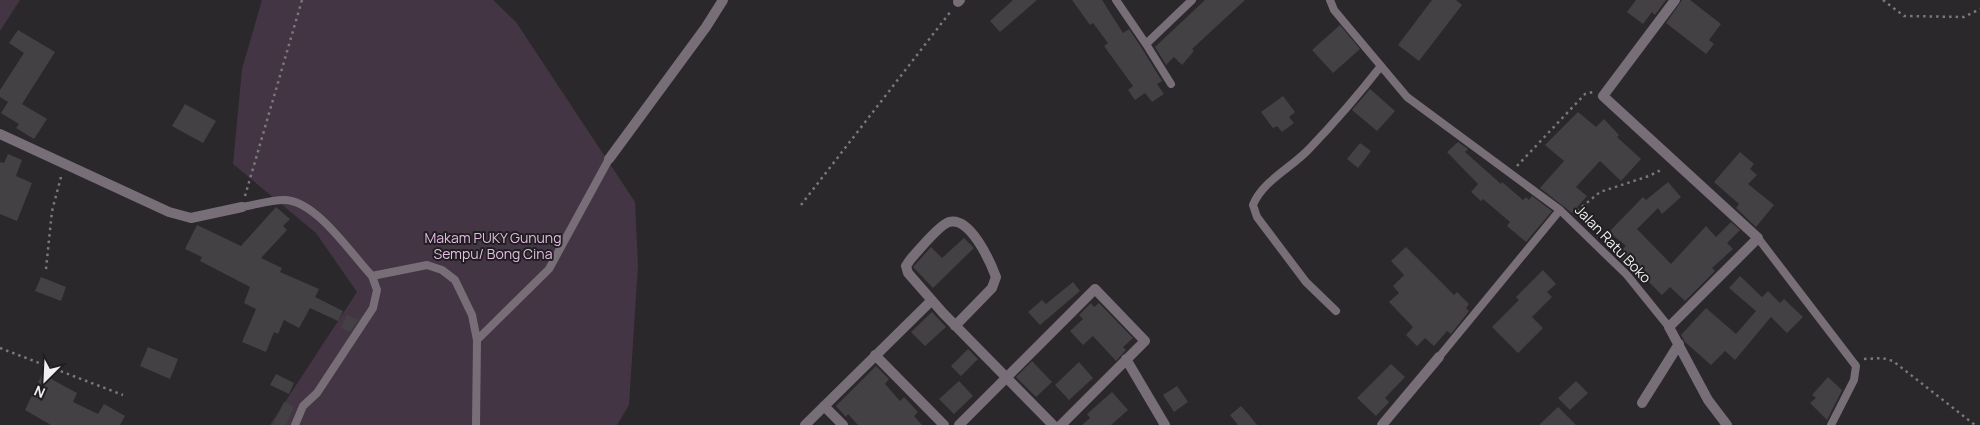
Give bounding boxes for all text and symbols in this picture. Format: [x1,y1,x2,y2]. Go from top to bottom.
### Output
street label: Jalan Ratu Boko [1571,200,1656,287]
park label: Makam PUKY Gunung Sempu/ Bong Cina [425,228,561,263]
north arrow [20,355,70,405]
text: N [31,382,48,403]

